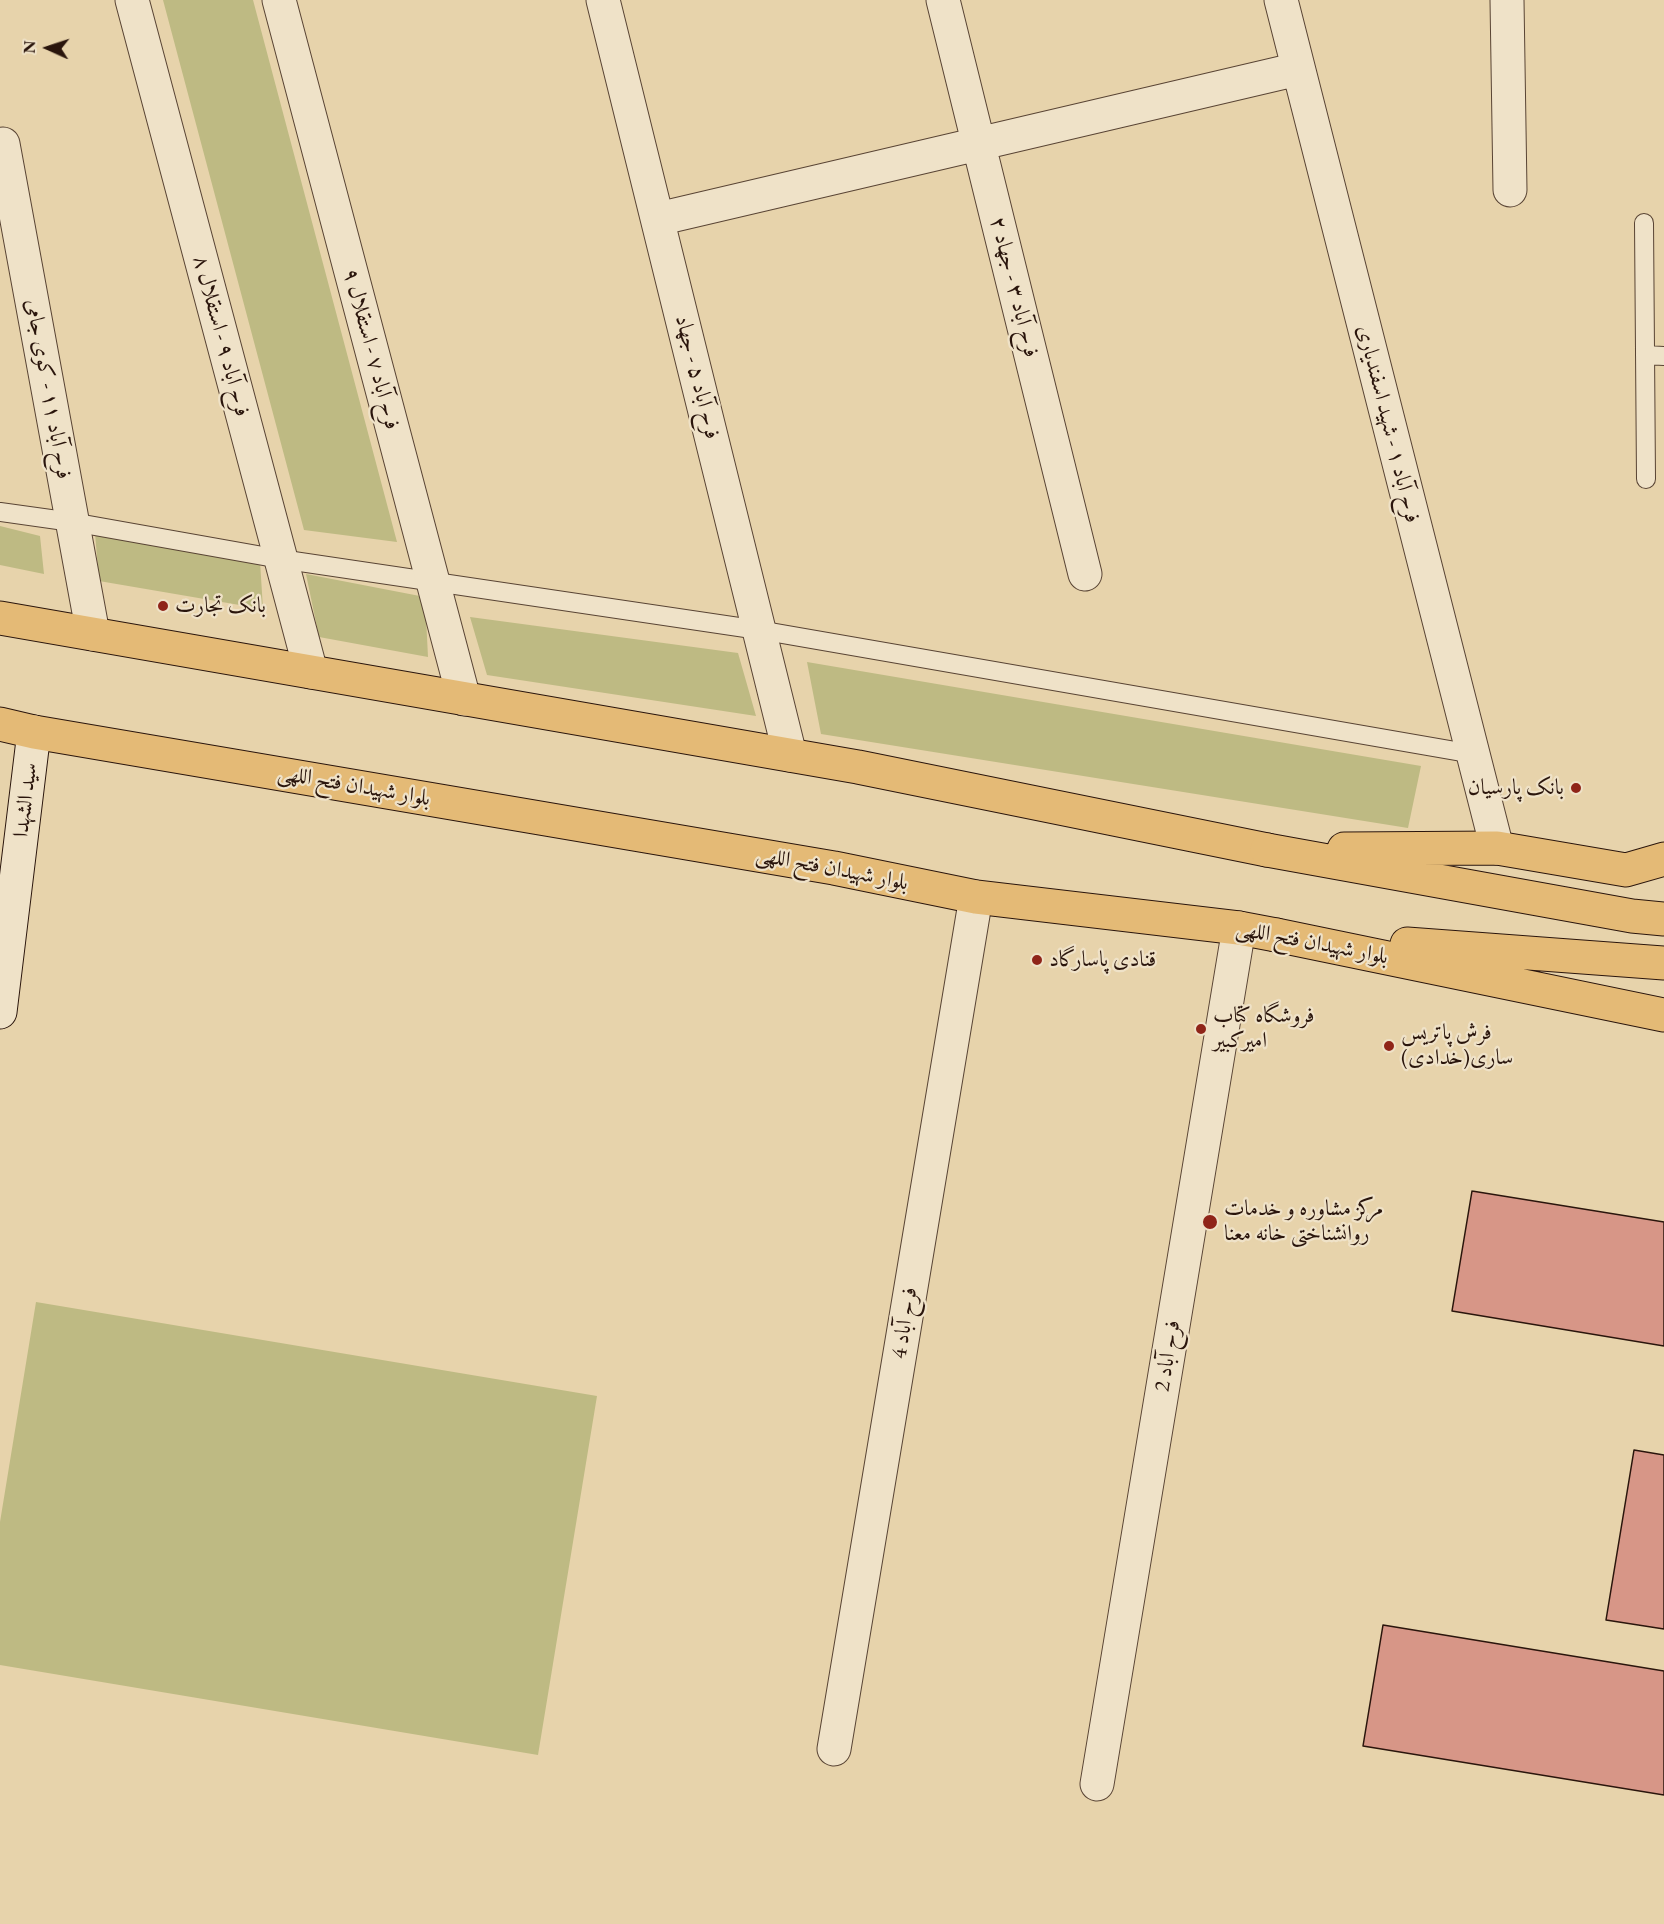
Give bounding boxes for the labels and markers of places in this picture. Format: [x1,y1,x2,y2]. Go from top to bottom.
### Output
place label: بانک تجارت [175,593,266,619]
marker: بانک تجارت [156,599,170,613]
place label: بانک پارسیان [1468,775,1564,801]
marker: بانک پارسیان [1569,781,1583,795]
place label: قنادی پاسارگاد [1049,947,1156,973]
marker: قنادی پاسارگاد [1030,953,1044,967]
place label: فروشگاه کتاب امیرکبیر [1213,1003,1315,1054]
place label: فرش پاتریس (خدادی)ساری [1401,1020,1513,1072]
marker: فروشگاه کتاب امیرکبیر [1194,1022,1208,1036]
marker: فرش پاتریس (خدادی)ساری [1382,1039,1396,1053]
place label: مرکز مشاوره و خدمات روانشناختی خانه معنا [1224,1196,1383,1248]
marker: مرکز مشاوره و خدمات روانشناختی خانه معنا [1201,1213,1219,1231]

